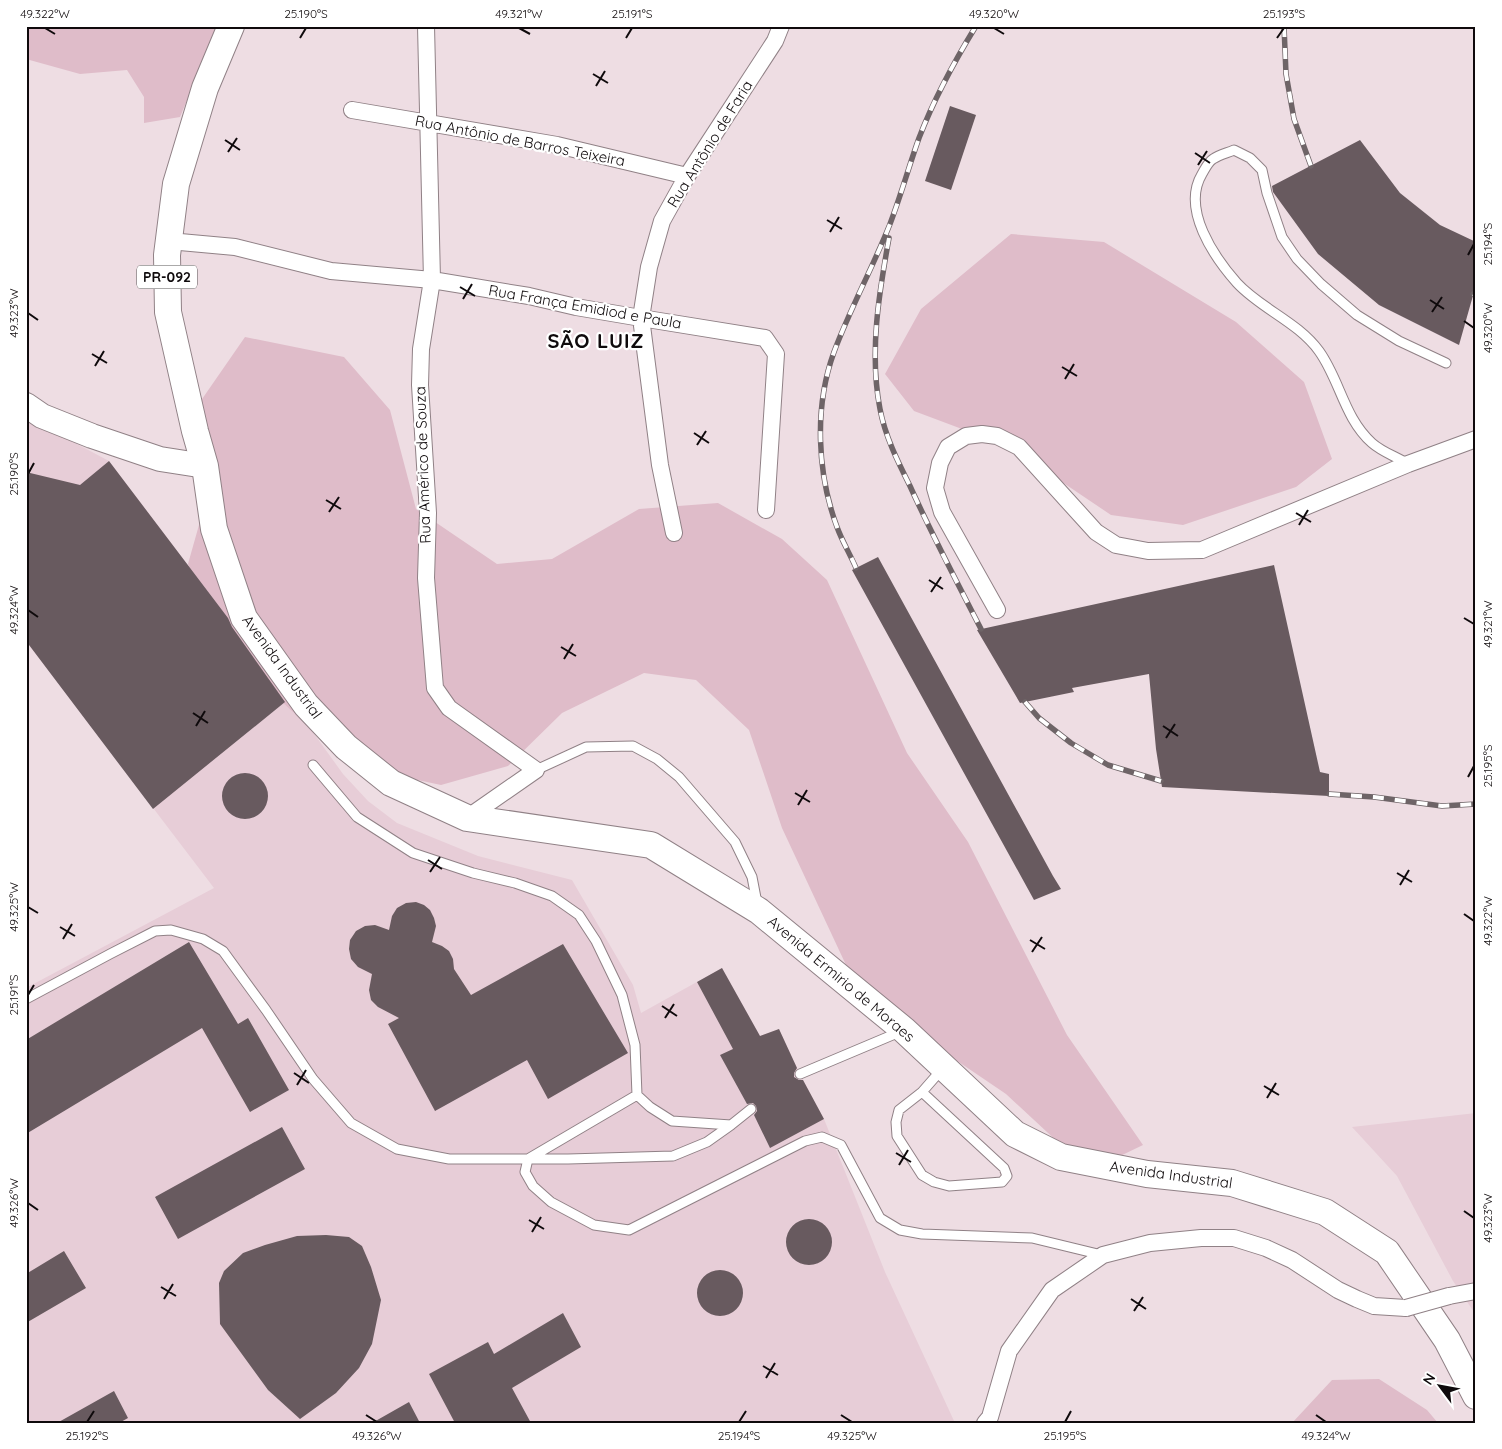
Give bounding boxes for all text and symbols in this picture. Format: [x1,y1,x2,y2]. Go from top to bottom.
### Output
text: 49.322°W [20,6,70,21]
text: 25.190°S [284,6,328,21]
text: 49.321°W [495,6,543,21]
text: 25.191°S [612,6,653,21]
text: 49.320°W [969,6,1019,21]
text: 25.193°S [1263,6,1306,21]
street label: Rua Antônio de Faria [663,77,756,211]
street label: Rua Antônio de Barros Teixeira [413,111,627,170]
text: 25.194°S [1480,222,1495,265]
road number: PR-092 [137,266,197,288]
street label: Rua França Emidiod e Paula [487,280,683,333]
text: 49.323°W [6,288,21,338]
text: 49.320°W [1480,303,1495,353]
district label: SÃO LUIZ [548,328,644,353]
street label: Rua Américo de Souza [410,386,435,544]
text: 25.190°S [6,452,21,496]
text: 49.324°W [6,585,21,635]
text: 49.321°W [1480,600,1495,648]
street label: Avenida Industrial [238,611,326,722]
text: 25.195°S [1480,744,1495,787]
text: 49.325°W [6,882,21,932]
text: 49.322°W [1480,896,1495,946]
street label: Avenida Ermirio de Moraes [764,911,919,1046]
text: 25.191°S [6,974,21,1015]
street label: Avenida Industrial [1108,1156,1234,1193]
text: 49.326°W [6,1178,21,1228]
text: 49.323°W [1480,1193,1495,1243]
north arrow [1414,1362,1464,1412]
text: N [1419,1370,1439,1388]
text: 25.192°S [65,1428,109,1443]
text: 49.326°W [352,1428,402,1443]
text: 25.194°S [718,1428,761,1443]
text: 49.325°W [827,1428,877,1443]
text: 25.195°S [1044,1428,1087,1443]
text: 49.324°W [1301,1428,1351,1443]

